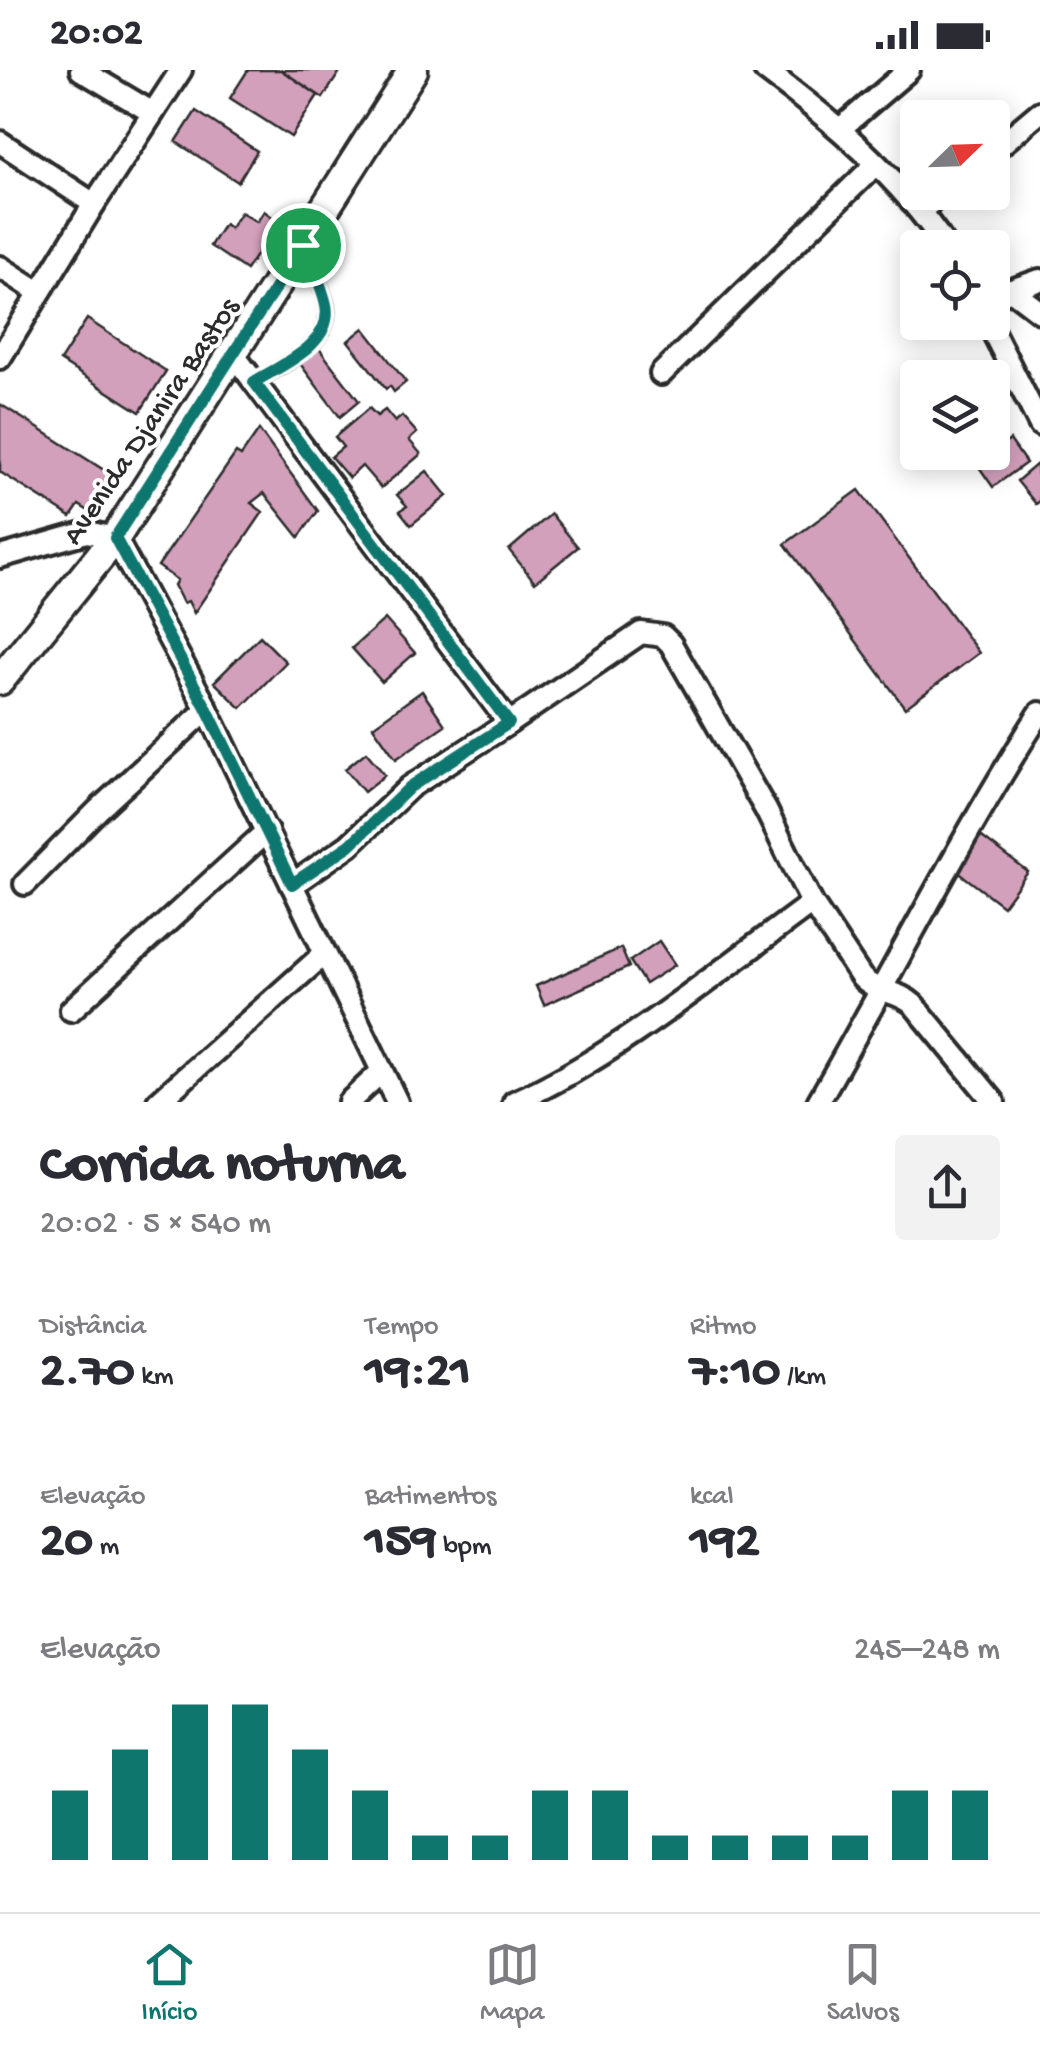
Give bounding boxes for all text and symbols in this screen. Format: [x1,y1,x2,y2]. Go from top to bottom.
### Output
text: 20:02 [50,13,142,57]
north arrow [900,100,1010,210]
map controls [900,100,1010,470]
pin [261,203,346,288]
icon: arrive [276,218,331,273]
button: locate [900,230,1010,340]
street label: Avenida Djanira Bastos [57,292,249,553]
button: layers [900,360,1010,470]
button: share [895,1135,1000,1240]
text: Corrida noturna [40,1136,404,1200]
text: 20:02 · 5 × 540 m [40,1206,271,1244]
text: Distância [40,1311,146,1344]
text: Tempo [365,1311,438,1344]
text: Ritmo [690,1311,757,1344]
text: 2.70 [40,1344,135,1403]
text: 19:21 [365,1344,471,1403]
text: 7:10 [690,1344,780,1403]
text: km [135,1361,174,1394]
text: /km [780,1361,826,1394]
text: Elevação [40,1481,146,1514]
text: Batimentos [365,1481,496,1514]
text: kcal [690,1481,734,1514]
text: 20 [40,1514,93,1573]
text: 159 [365,1514,437,1573]
text: 192 [690,1514,760,1573]
text: m [93,1531,119,1564]
text: bpm [437,1531,492,1564]
text: Elevação [40,1632,161,1670]
text: 245–248 m [854,1632,1000,1670]
tab: Início [141,1937,197,2030]
tab: Mapa [480,1937,544,2030]
tab: Salvos [827,1937,899,2030]

